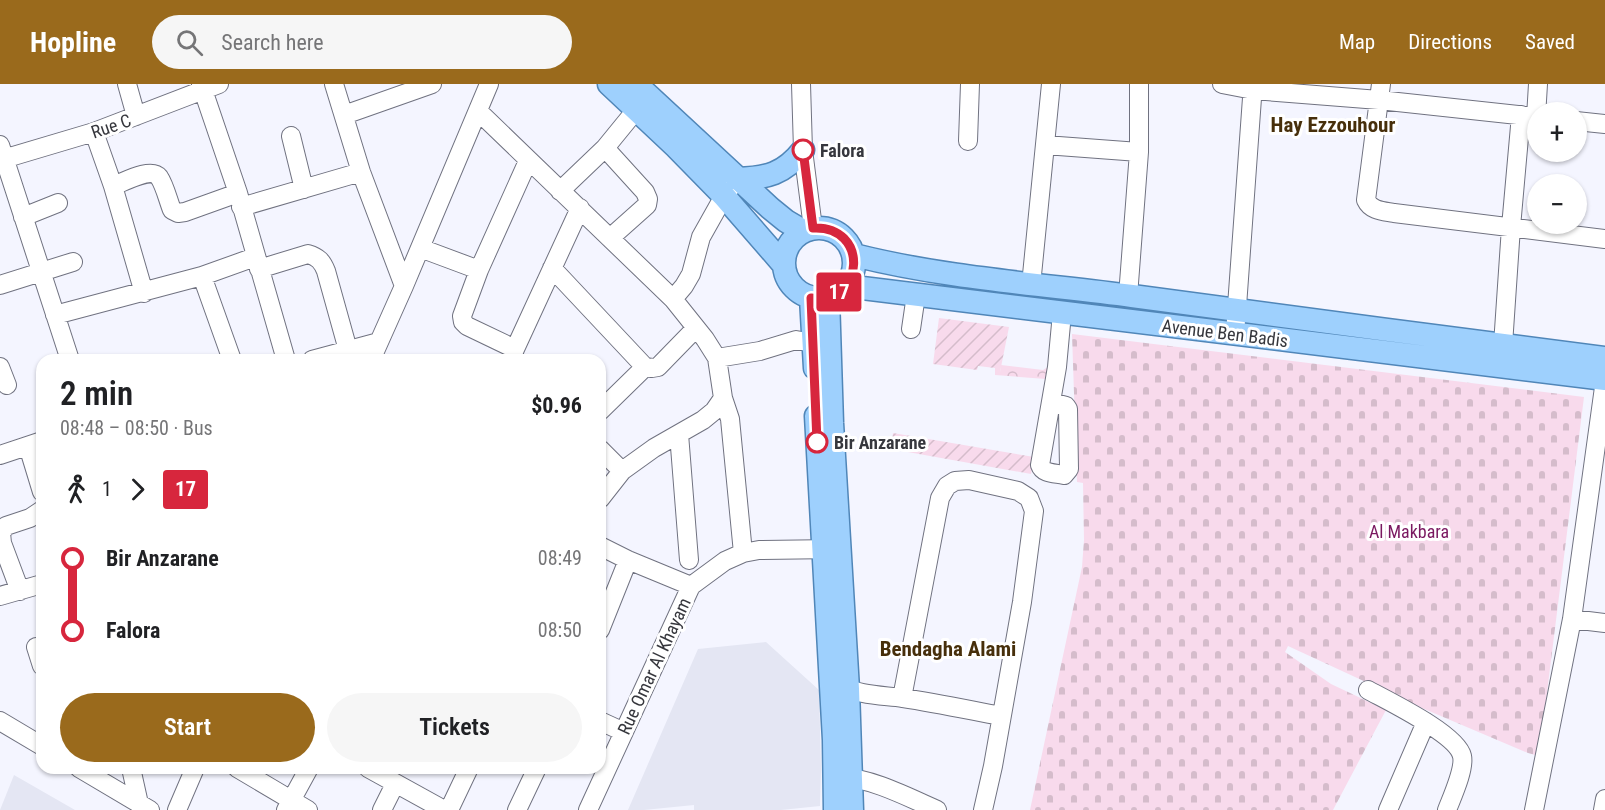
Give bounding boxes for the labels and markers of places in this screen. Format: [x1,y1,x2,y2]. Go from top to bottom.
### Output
marker: Falora [792,139,814,161]
place label: Falora [820,140,864,161]
marker: Bir Anzarane [806,431,828,453]
place label: Bir Anzarane [834,432,927,453]

